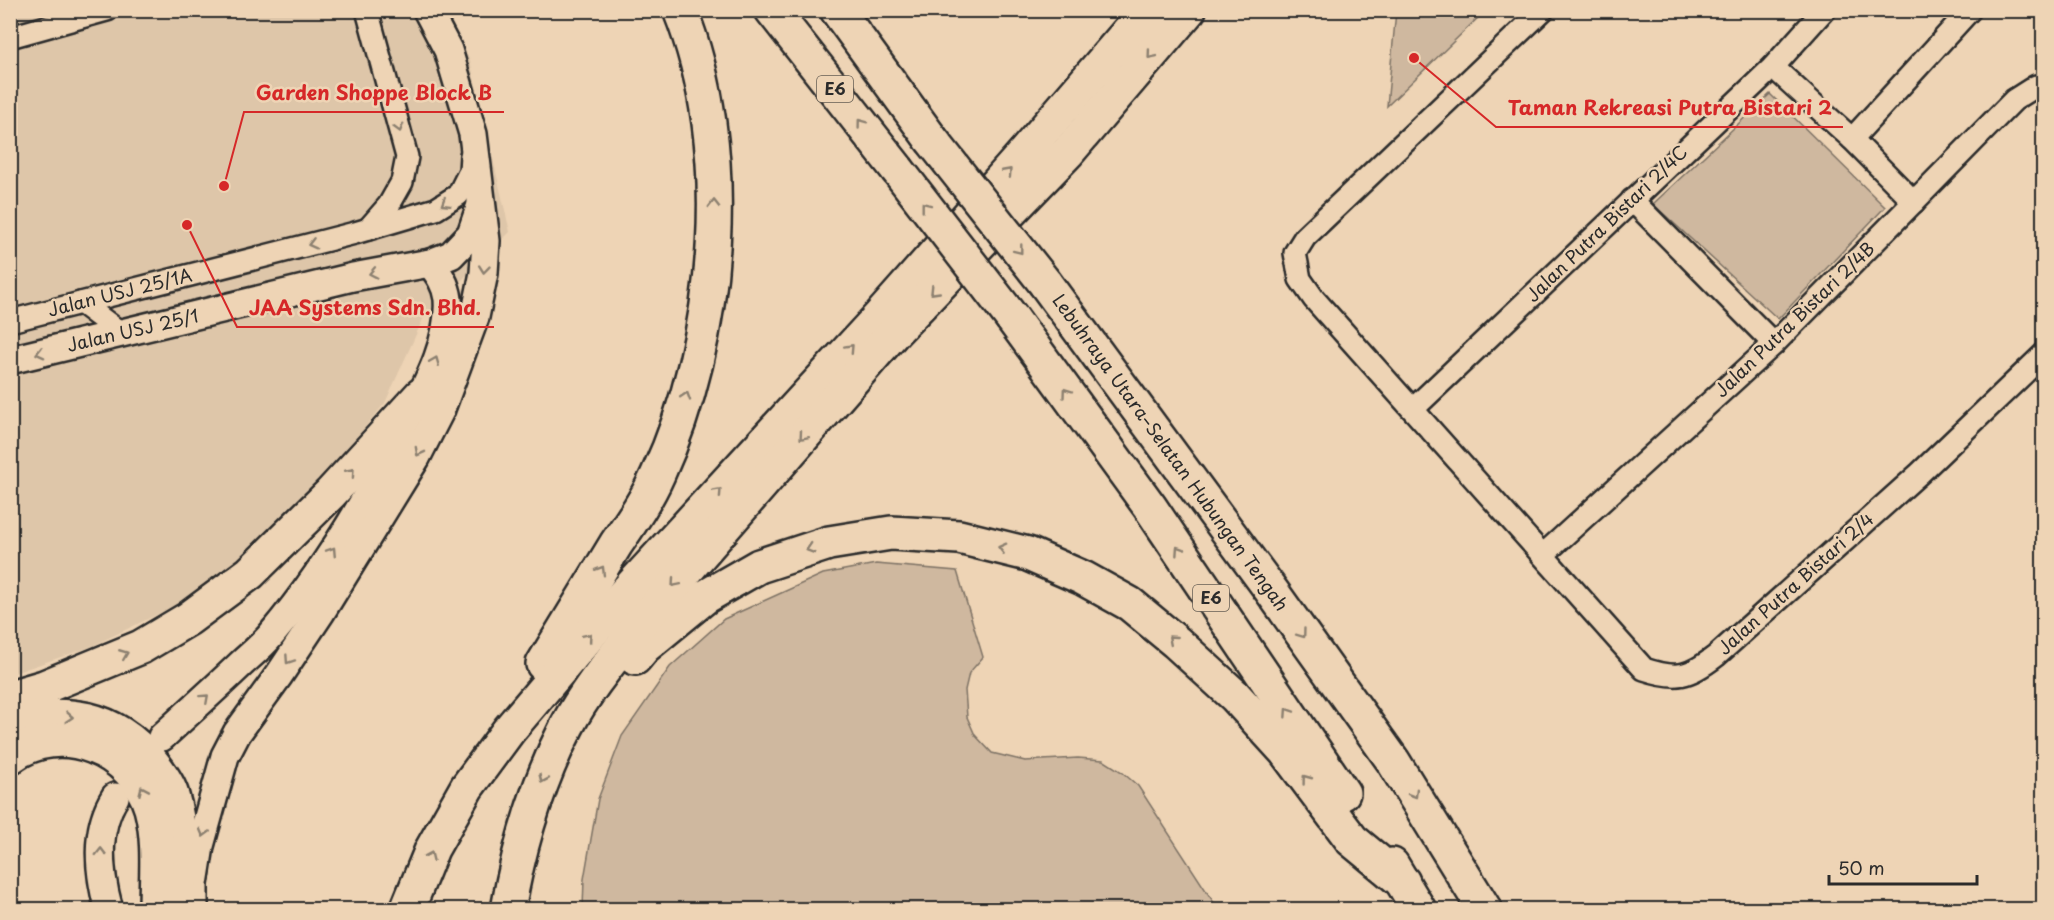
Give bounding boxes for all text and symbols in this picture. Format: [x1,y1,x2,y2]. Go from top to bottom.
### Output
one-way arrow [1147,48,1158,59]
callout: Garden Shoppe Block B [244,74,504,112]
road number: E6 [817,76,853,102]
text: Garden Shoppe Block B [256,77,492,107]
callout: Taman Rekreasi Putra Bistari 2 [1496,89,1843,127]
text: Taman Rekreasi Putra Bistari 2 [1508,92,1832,122]
one-way arrow [858,119,869,130]
one-way arrow [392,122,404,132]
street label: Jalan Putra Bistari 2/4C [1519,138,1693,308]
one-way arrow [1001,168,1012,179]
one-way arrow [441,196,451,208]
one-way arrow [708,199,720,208]
one-way arrow [921,202,932,213]
street label: Jalan Putra Bistari 2/4B [1708,235,1880,403]
one-way arrow [307,237,318,249]
one-way arrow [1012,244,1023,255]
street label: Jalan USJ 25/1A [45,261,195,323]
one-way arrow [478,265,491,274]
one-way arrow [368,266,378,279]
one-way arrow [930,284,941,295]
street label: Lebuhraya Utara–Selatan Hubungan Tengah [1047,288,1296,616]
callout: JAA Systems Sdn. Bhd. [237,289,494,327]
text: JAA Systems Sdn. Bhd. [249,292,481,322]
street label: Jalan USJ 25/1 [64,301,201,358]
one-way arrow [843,344,854,355]
one-way arrow [35,345,45,358]
one-way arrow [428,357,440,368]
one-way arrow [1062,387,1073,398]
one-way arrow [679,391,691,402]
one-way arrow [800,429,811,440]
one-way arrow [415,446,426,456]
one-way arrow [344,468,355,479]
one-way arrow [711,488,722,499]
street label: Jalan Putra Bistari 2/4 [1711,505,1879,660]
one-way arrow [805,542,816,554]
one-way arrow [997,542,1007,555]
one-way arrow [325,546,336,557]
one-way arrow [1175,546,1186,557]
one-way arrow [593,566,605,576]
one-way arrow [671,576,682,587]
road number: E6 [1193,585,1229,611]
one-way arrow [1295,627,1306,638]
one-way arrow [580,633,591,644]
one-way arrow [1168,635,1179,646]
one-way arrow [118,649,129,661]
one-way arrow [285,654,296,665]
one-way arrow [198,694,209,705]
one-way arrow [1284,708,1296,718]
one-way arrow [64,710,73,723]
one-way arrow [538,772,550,783]
one-way arrow [1303,775,1314,786]
one-way arrow [138,786,150,797]
one-way arrow [1406,788,1418,798]
one-way arrow [199,827,211,838]
one-way arrow [95,848,107,857]
scale bar [1829,848,1978,886]
one-way arrow [422,851,434,862]
text: 50 m [1838,854,1885,881]

